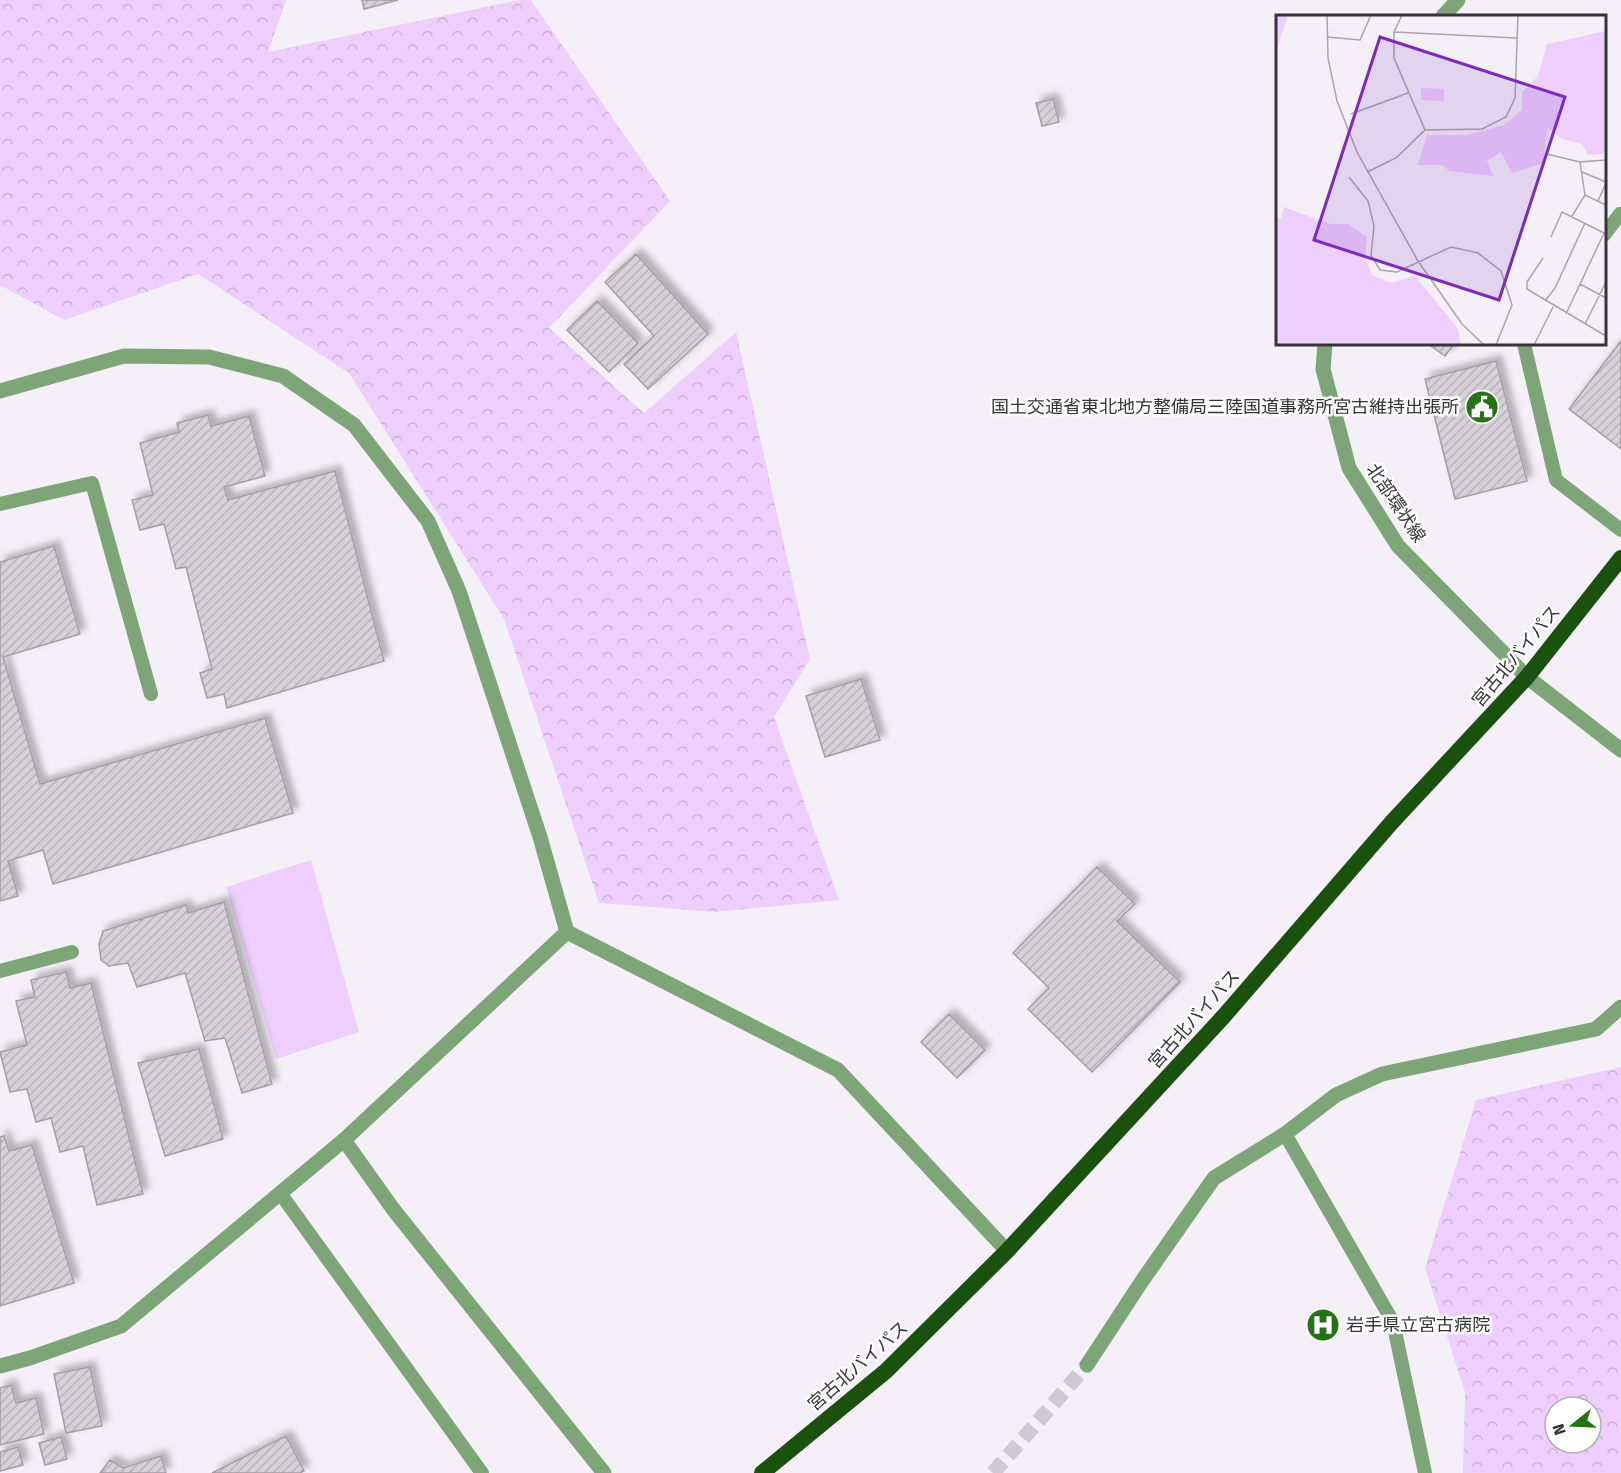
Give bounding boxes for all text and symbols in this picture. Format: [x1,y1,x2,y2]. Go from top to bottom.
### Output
inset map [1276,15,1606,345]
public building icon: 国土交通省東北地方整備局三陸国道事務所宮古維持出張所 [1464,389,1500,425]
place label: 国土交通省東北地方整備局三陸国道事務所宮古維持出張所 [991,396,1459,418]
street label: 北部環状線 [1362,460,1430,546]
street label: 宮古北バイパス [1467,601,1565,711]
street label: 宮古北バイパス [1144,965,1244,1073]
hospital icon: 岩手県立宮古病院 [1305,1307,1341,1343]
place label: 岩手県立宮古病院 [1346,1314,1490,1336]
street label: 宮古北バイパス [803,1316,913,1416]
north arrow [1543,1395,1603,1455]
text: N [1549,1422,1570,1437]

